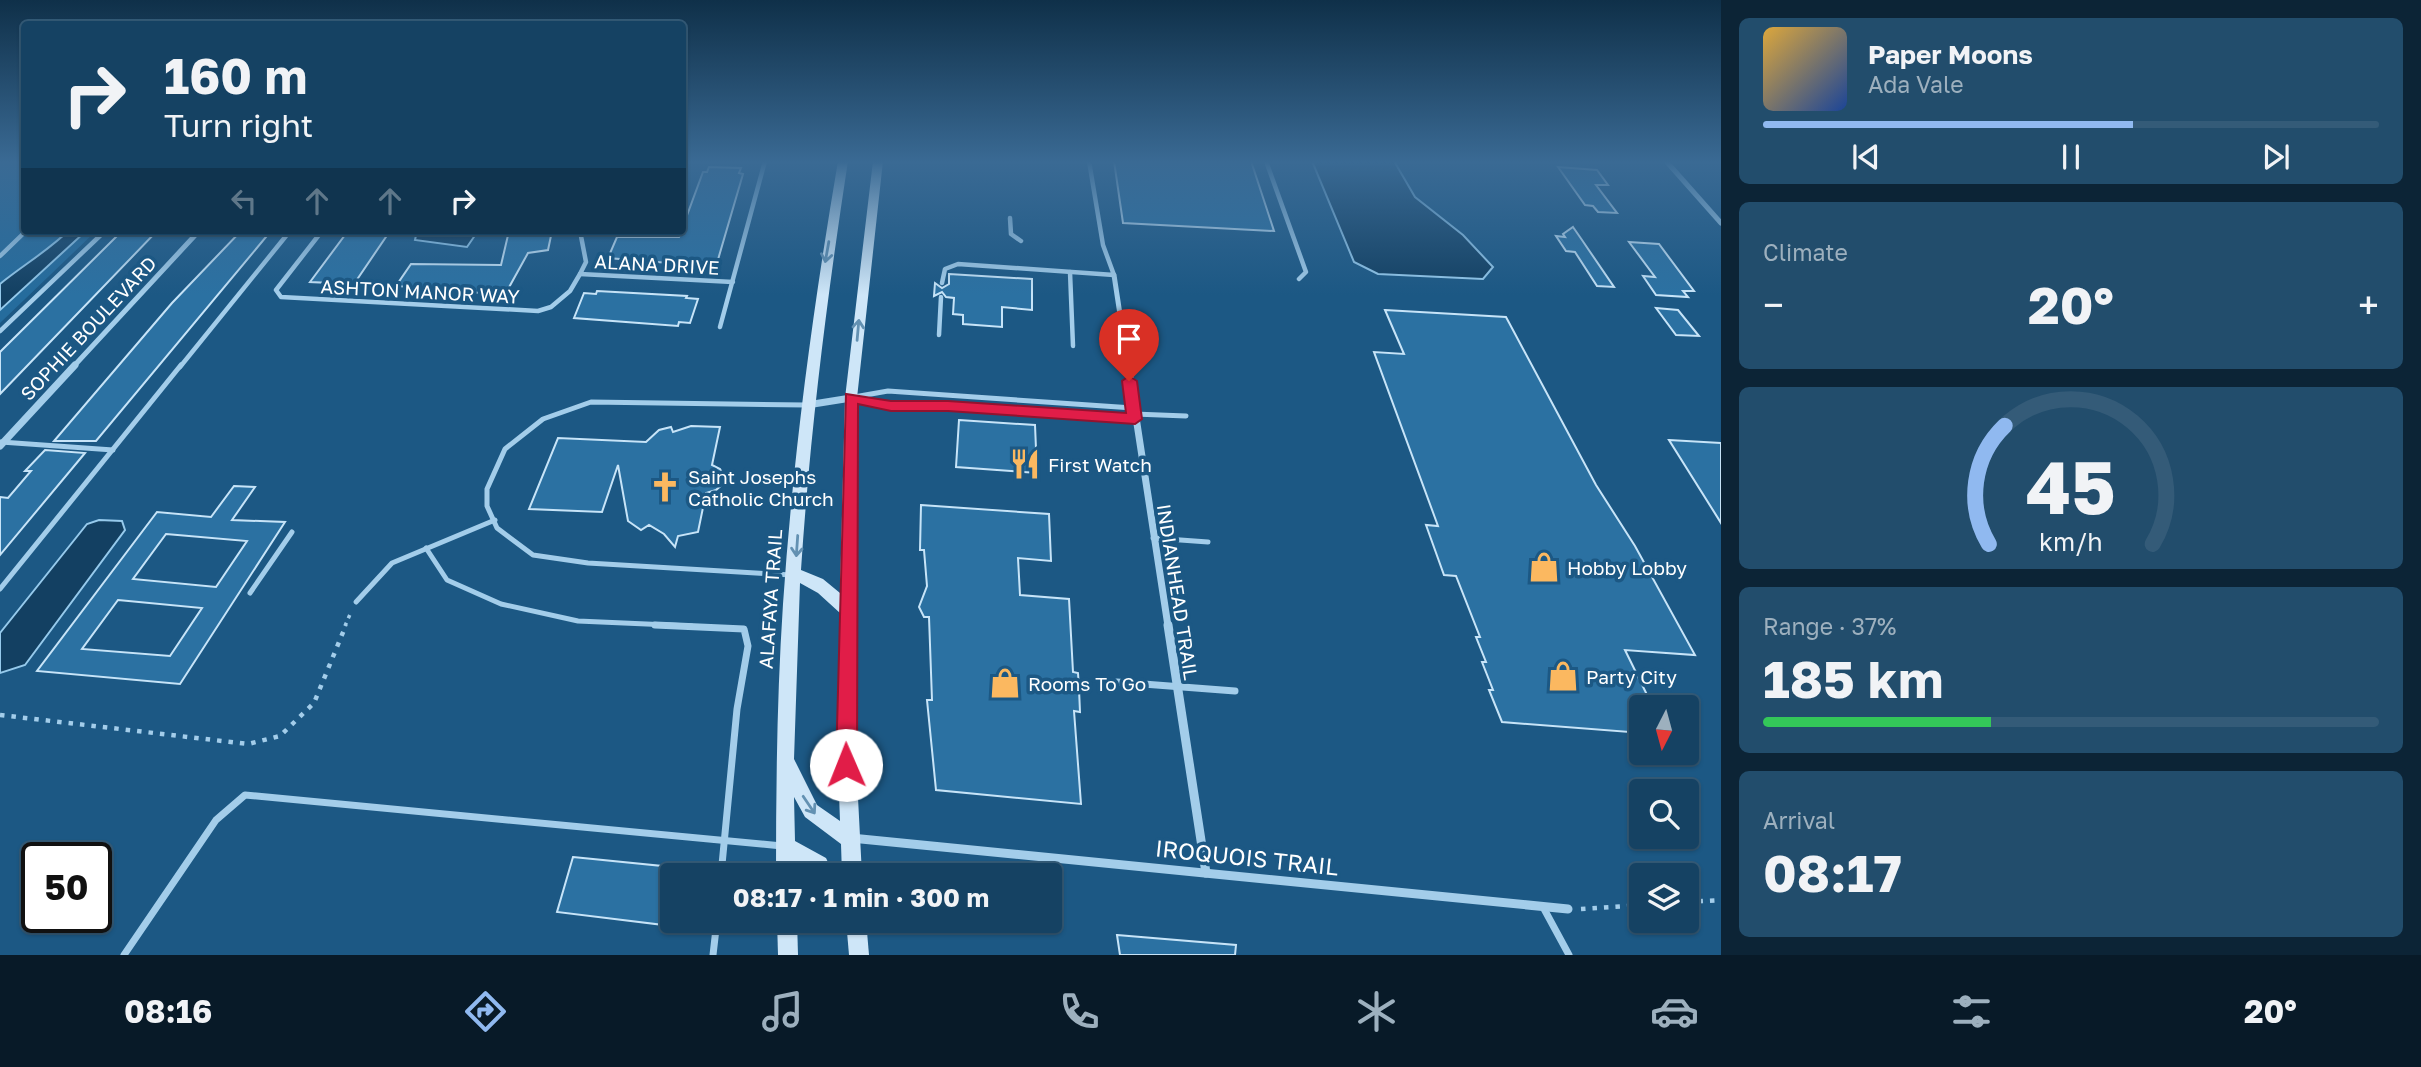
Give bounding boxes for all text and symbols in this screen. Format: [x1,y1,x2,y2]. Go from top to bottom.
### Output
text: Paper Moons [1868,39,2033,70]
text: 160 m [164,46,307,105]
icon: right [49,49,140,140]
text: Ada Vale [1868,70,1964,98]
text: Turn right [164,106,313,144]
icon: previous [1847,138,1885,176]
icon: pause [2052,138,2090,176]
icon: next [2257,138,2295,176]
icon: left [225,182,263,220]
icon: ahead [298,182,336,220]
icon: ahead [371,182,409,220]
icon: right [444,182,482,220]
text: Climate [1763,238,1848,266]
one-way arrow [820,240,834,263]
street label: ALANA DRIVE [594,249,720,279]
street label: SOPHIE BOULEVARD [15,251,161,405]
text: 20° [2028,273,2114,335]
street label: ASHTON MANOR WAY [320,274,520,308]
text: − [1763,282,1784,327]
text: + [2358,282,2379,327]
pin [1099,309,1159,381]
one-way arrow [852,319,865,341]
icon: arrive [1110,320,1148,358]
text: 45 [2026,443,2116,530]
restaurant icon: First Watch [1008,447,1042,481]
place label: First Watch [1048,453,1152,476]
place label: Saint Josephs Catholic Church [688,465,834,510]
church icon: Saint Josephs Catholic Church [648,470,682,504]
street label: INDIANHEAD TRAIL [1153,502,1203,682]
text: km/h [2039,525,2103,556]
street label: ALAFAYA TRAIL [754,528,786,670]
one-way arrow [790,535,803,557]
shop icon: Hobby Lobby [1527,550,1561,584]
place label: Hobby Lobby [1567,556,1687,579]
text: Range · 37% [1763,612,1896,640]
text: 185 km [1763,647,1943,709]
shop icon: Party City [1546,659,1580,693]
place label: Party City [1586,665,1677,688]
shop icon: Rooms To Go [988,666,1022,700]
place label: Rooms To Go [1028,672,1146,695]
north arrow [1629,695,1699,765]
map controls [1629,695,1699,933]
position arrow [809,728,883,802]
button: search [1629,779,1699,849]
one-way arrow [802,795,817,814]
text: Arrival [1763,806,1835,834]
street label: IROQUOIS TRAIL [1154,833,1340,881]
text: 08:17 [1763,841,1902,903]
speed limit sign: 50 [21,842,112,933]
button: layers [1629,863,1699,933]
text: 08:17 · 1 min · 300 m [733,882,989,913]
icon: directions [461,987,510,1036]
icon: music [758,987,807,1036]
icon: phone [1055,987,1104,1036]
icon: climate [1352,987,1401,1036]
icon: car [1650,987,1699,1036]
icon: filters [1947,987,1996,1036]
text: 08:16 [124,992,212,1030]
text: 20° [2244,992,2297,1030]

